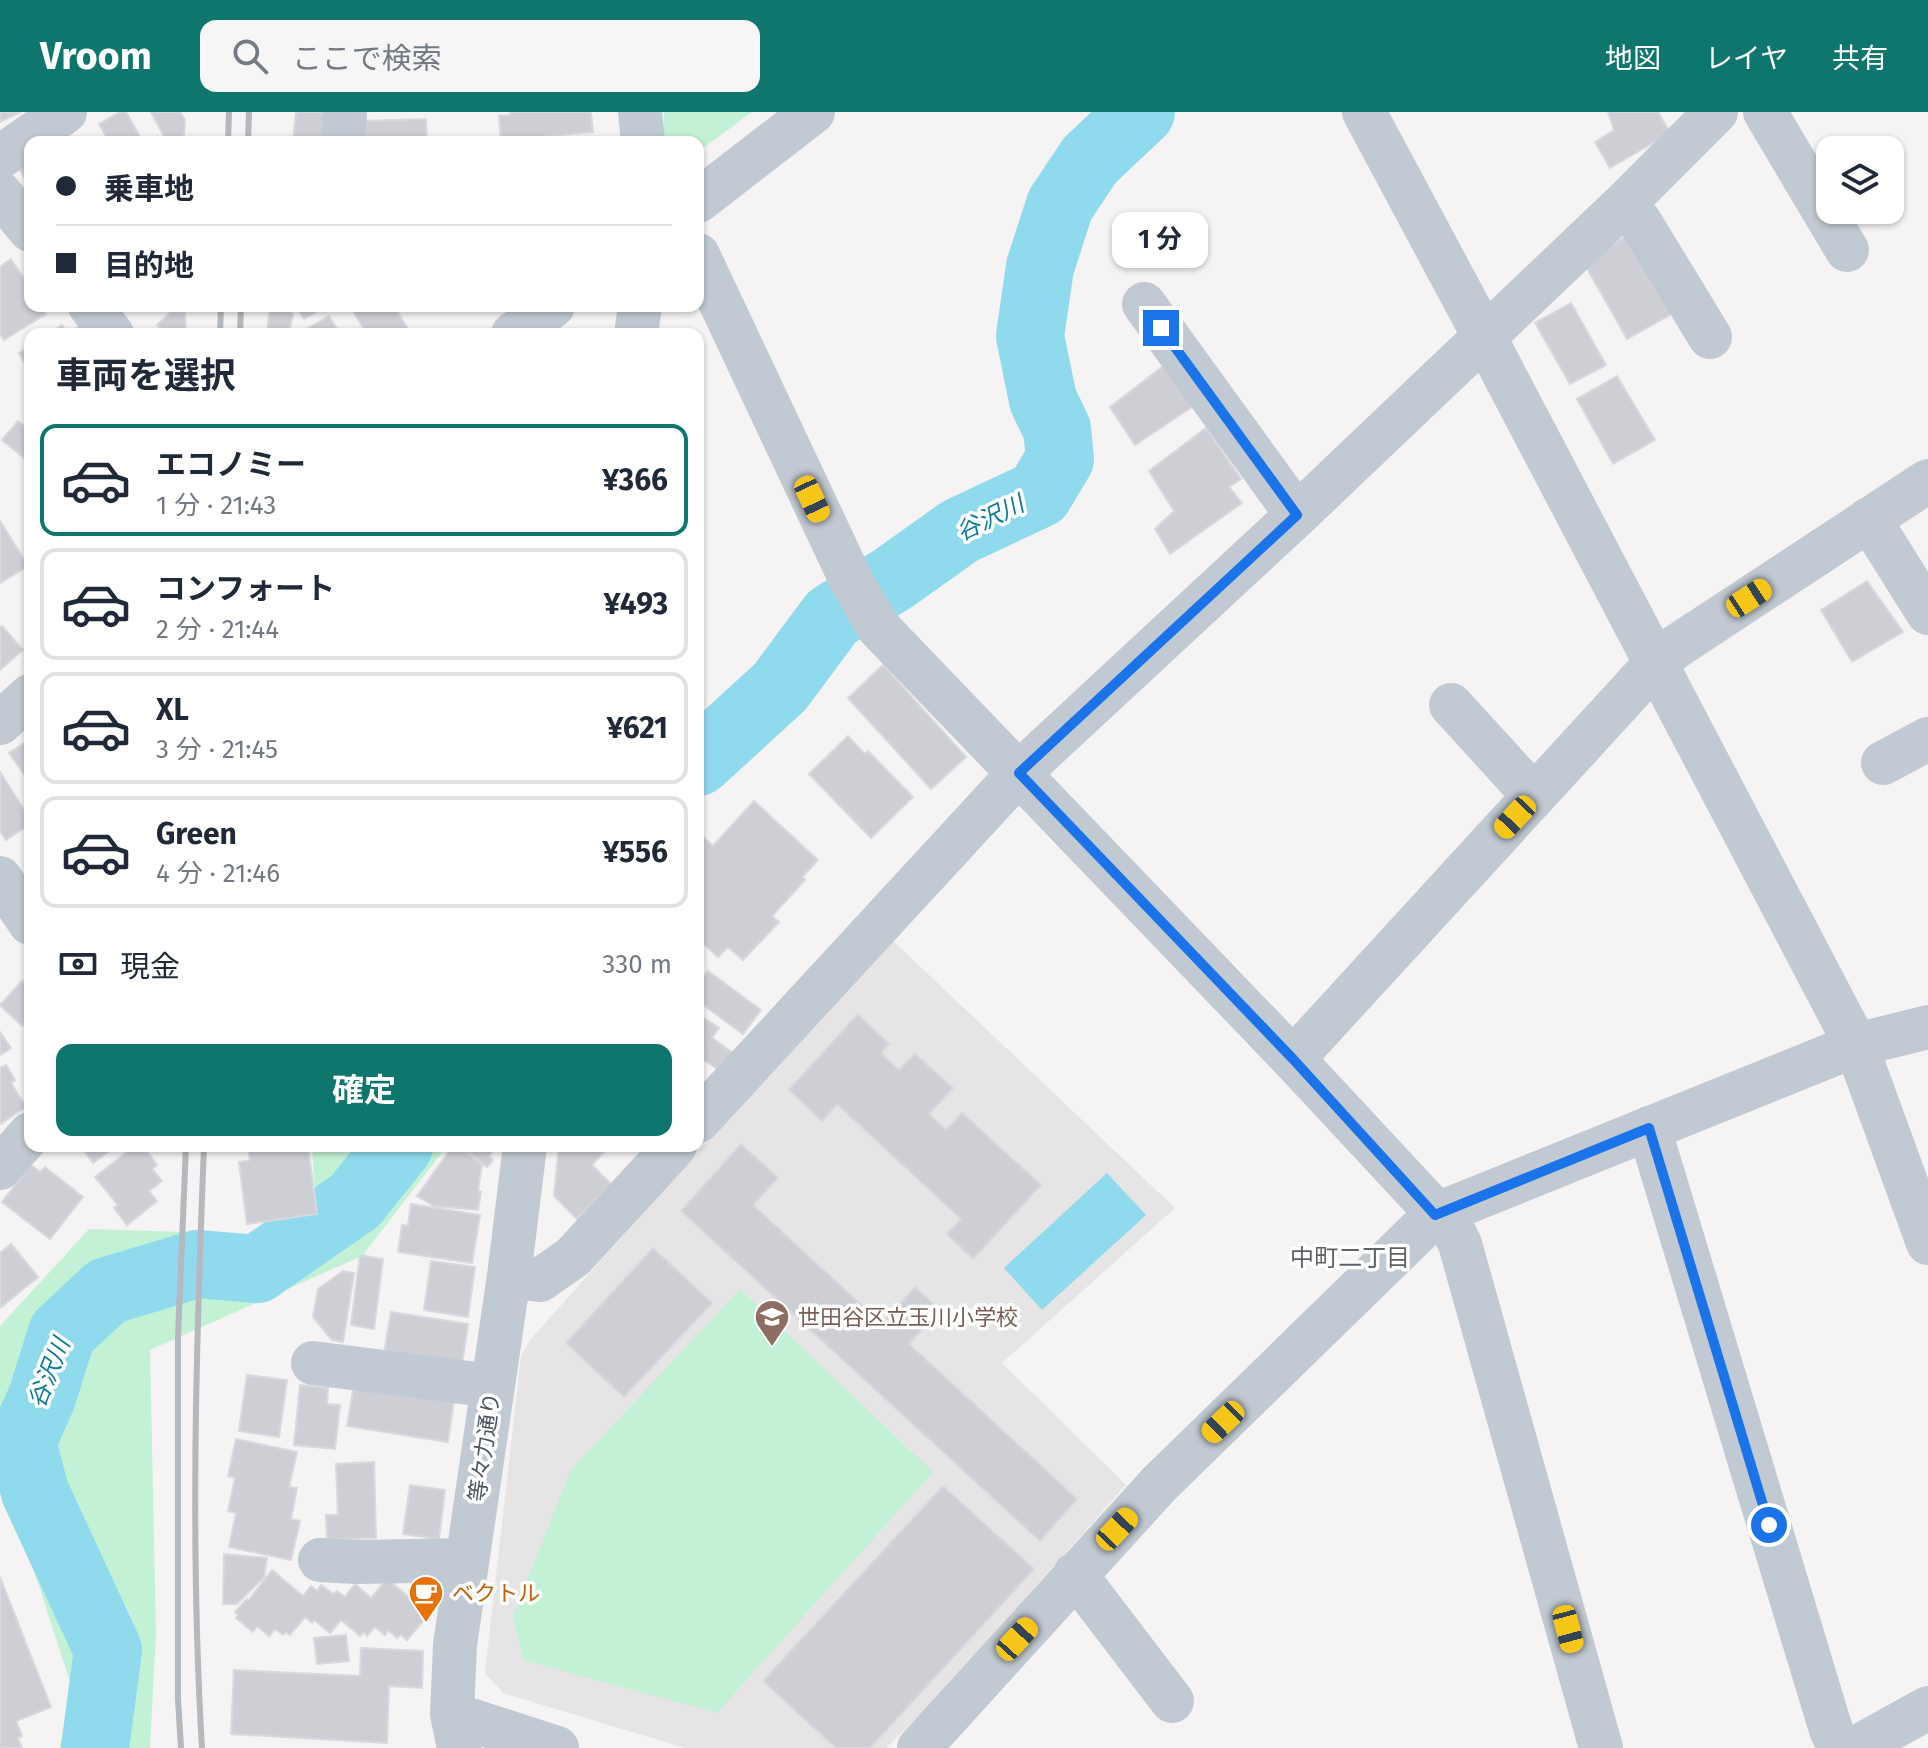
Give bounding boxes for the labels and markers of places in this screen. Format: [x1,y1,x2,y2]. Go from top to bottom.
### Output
school or university icon: 世田谷区立玉川小学校 [753,1298,791,1348]
place label: 世田谷区立玉川小学校 [798,1304,1018,1331]
cafe icon: ベクトル [407,1574,445,1624]
place label: ベクトル [452,1580,540,1607]

